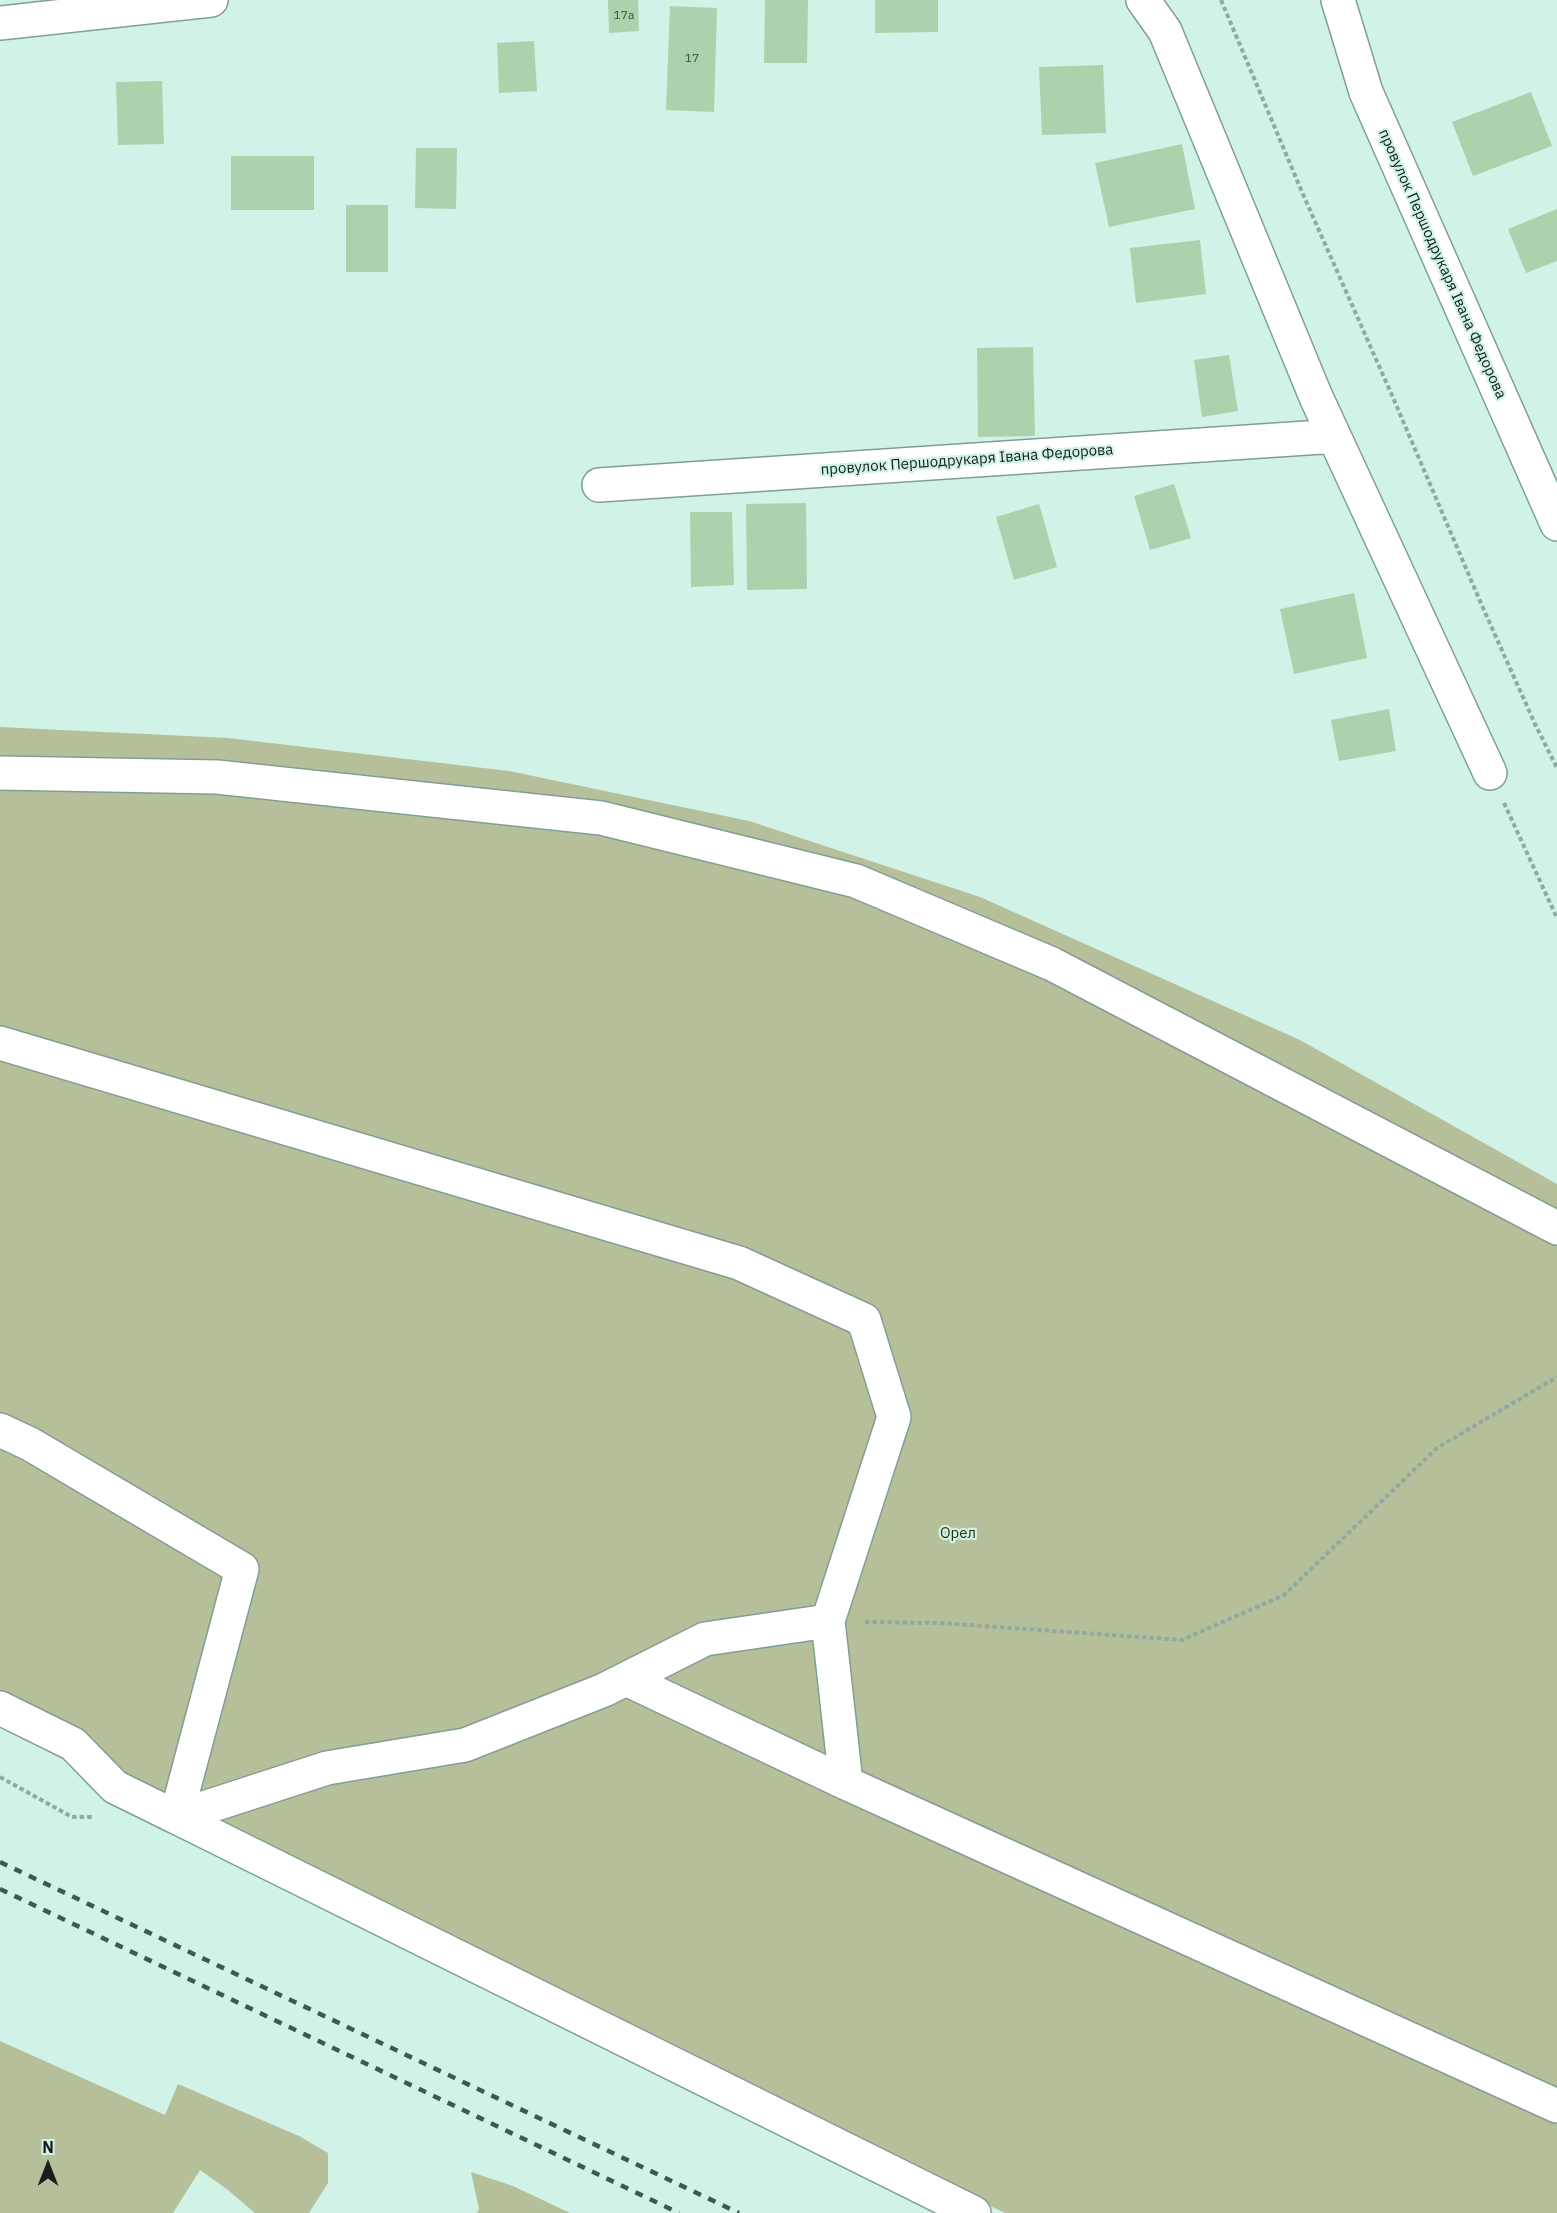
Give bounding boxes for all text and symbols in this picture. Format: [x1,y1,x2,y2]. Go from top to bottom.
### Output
house number: 17а [614,9,634,23]
house number: 17 [685,52,699,66]
street label: провулок Першодрукаря Івана Федорова [1374,126,1510,402]
street label: провулок Першодрукаря Івана Федорова [820,441,1114,479]
park label: Орел [940,1525,976,1543]
north arrow [18,2135,78,2195]
text: N [42,2137,54,2157]

